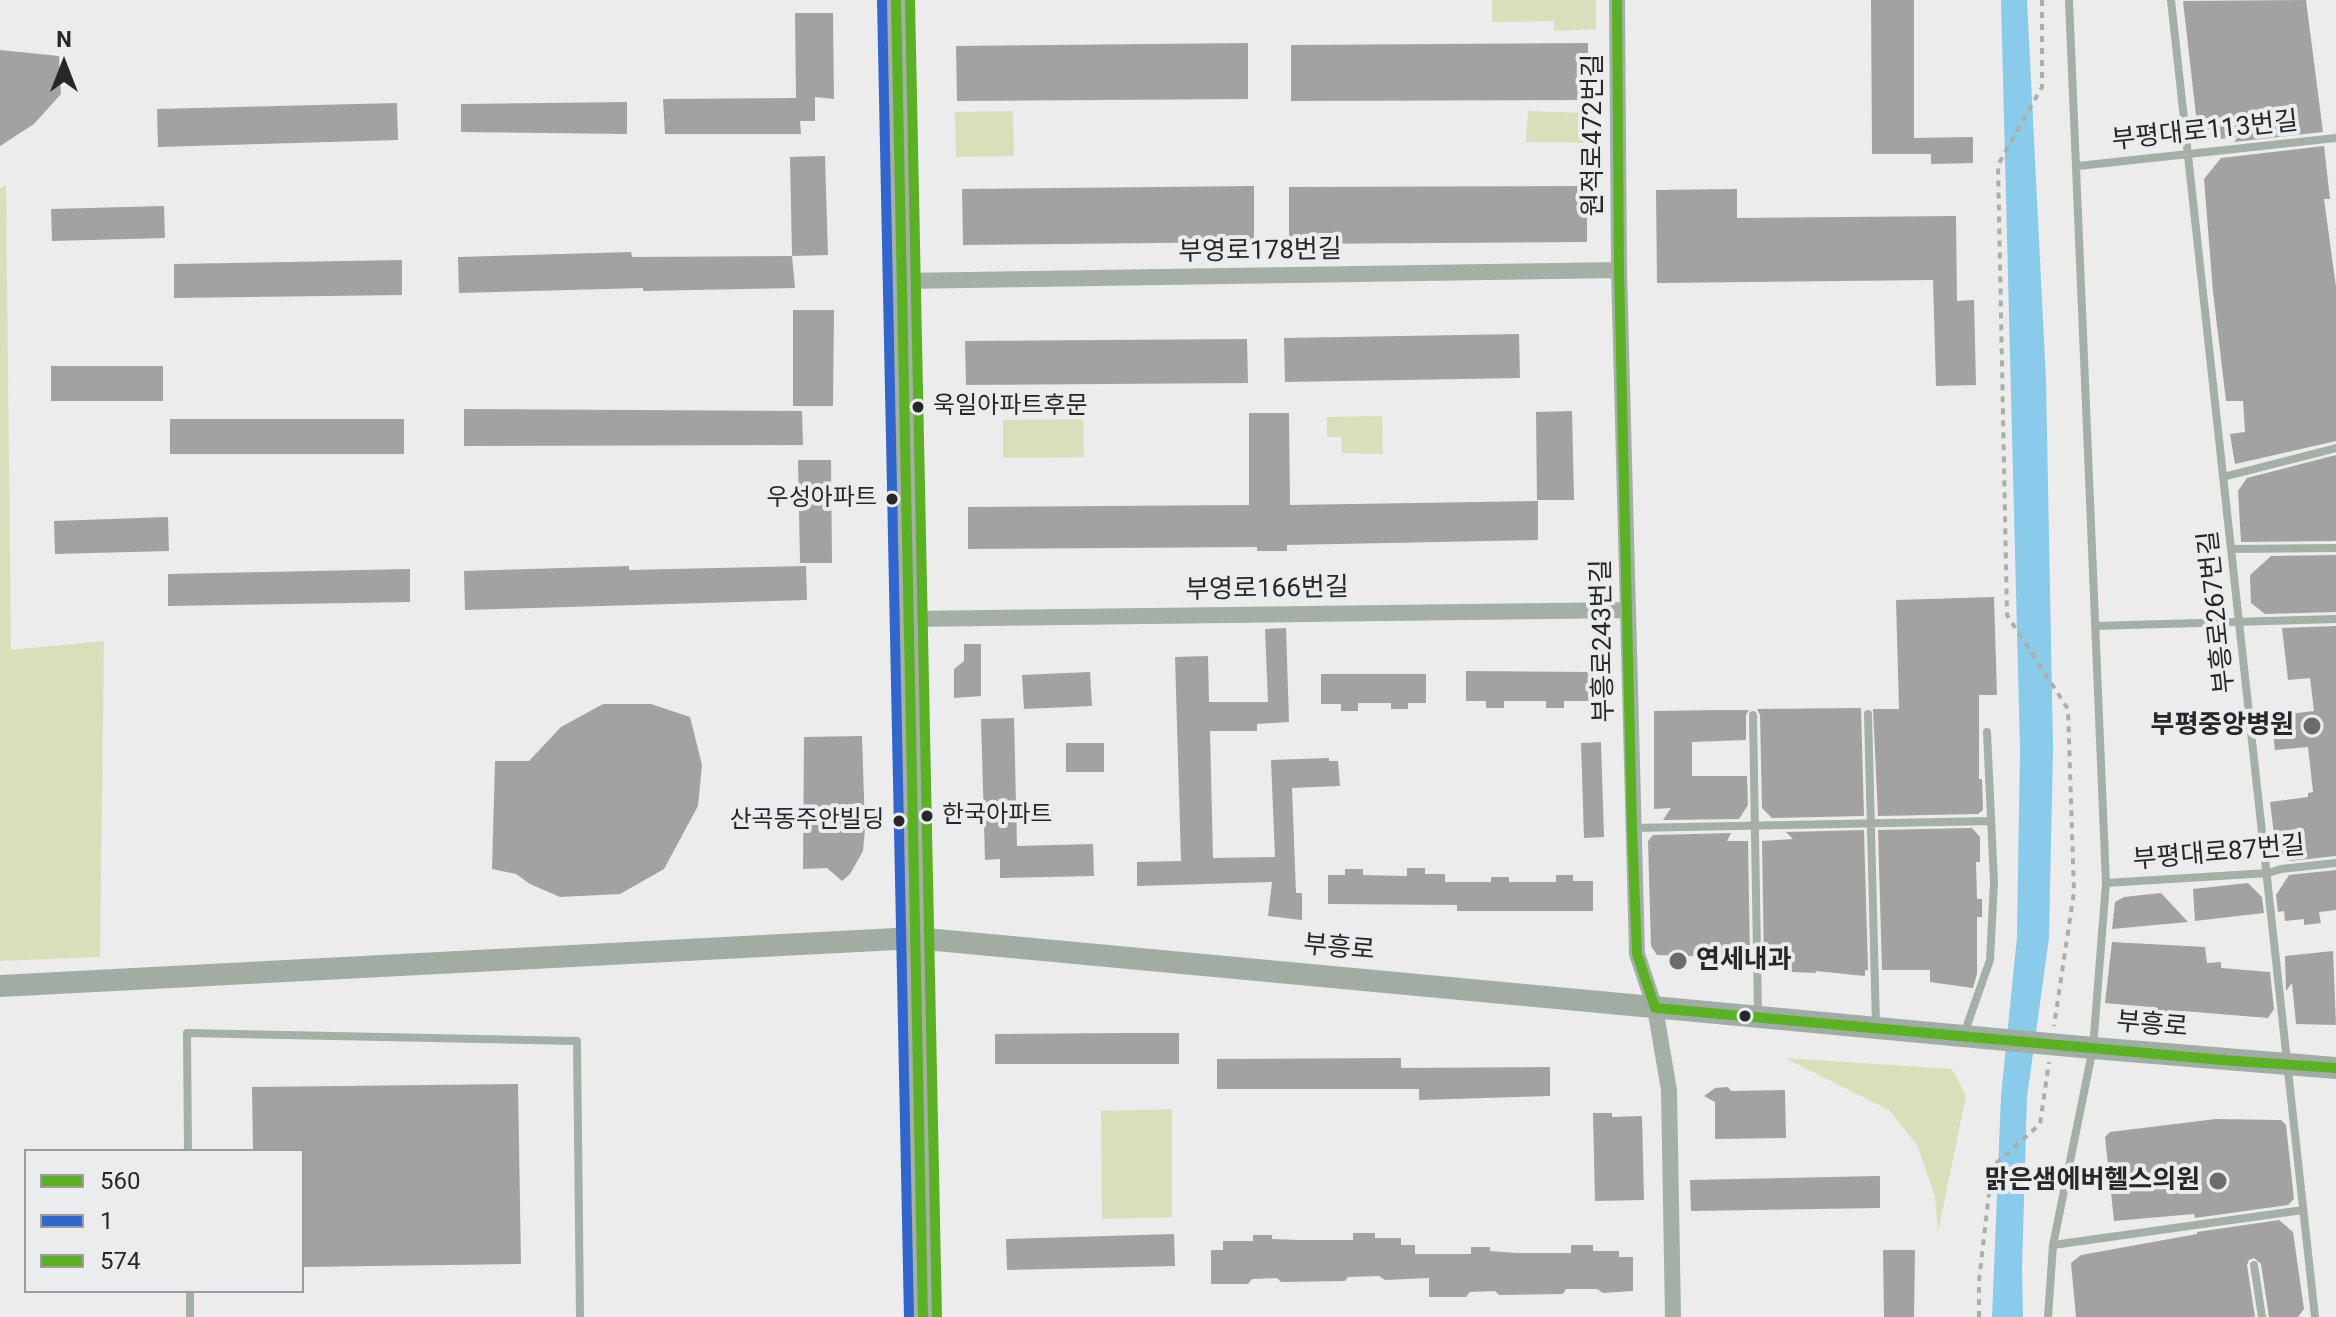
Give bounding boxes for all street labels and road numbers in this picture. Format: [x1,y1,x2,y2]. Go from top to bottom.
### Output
street label: 원적로472번길 [1578,53,1610,217]
street label: 부평대로113번길 [2110,107,2300,157]
street label: 부영로178번길 [1178,235,1342,269]
street label: 부흥로267번길 [2194,529,2242,695]
street label: 부흥로243번길 [1587,559,1621,723]
street label: 부영로166번길 [1185,573,1349,607]
street label: 부평대로87번길 [2132,831,2306,877]
street label: 부흥로 [1302,930,1376,968]
street label: 부흥로 [2115,1007,2189,1045]

